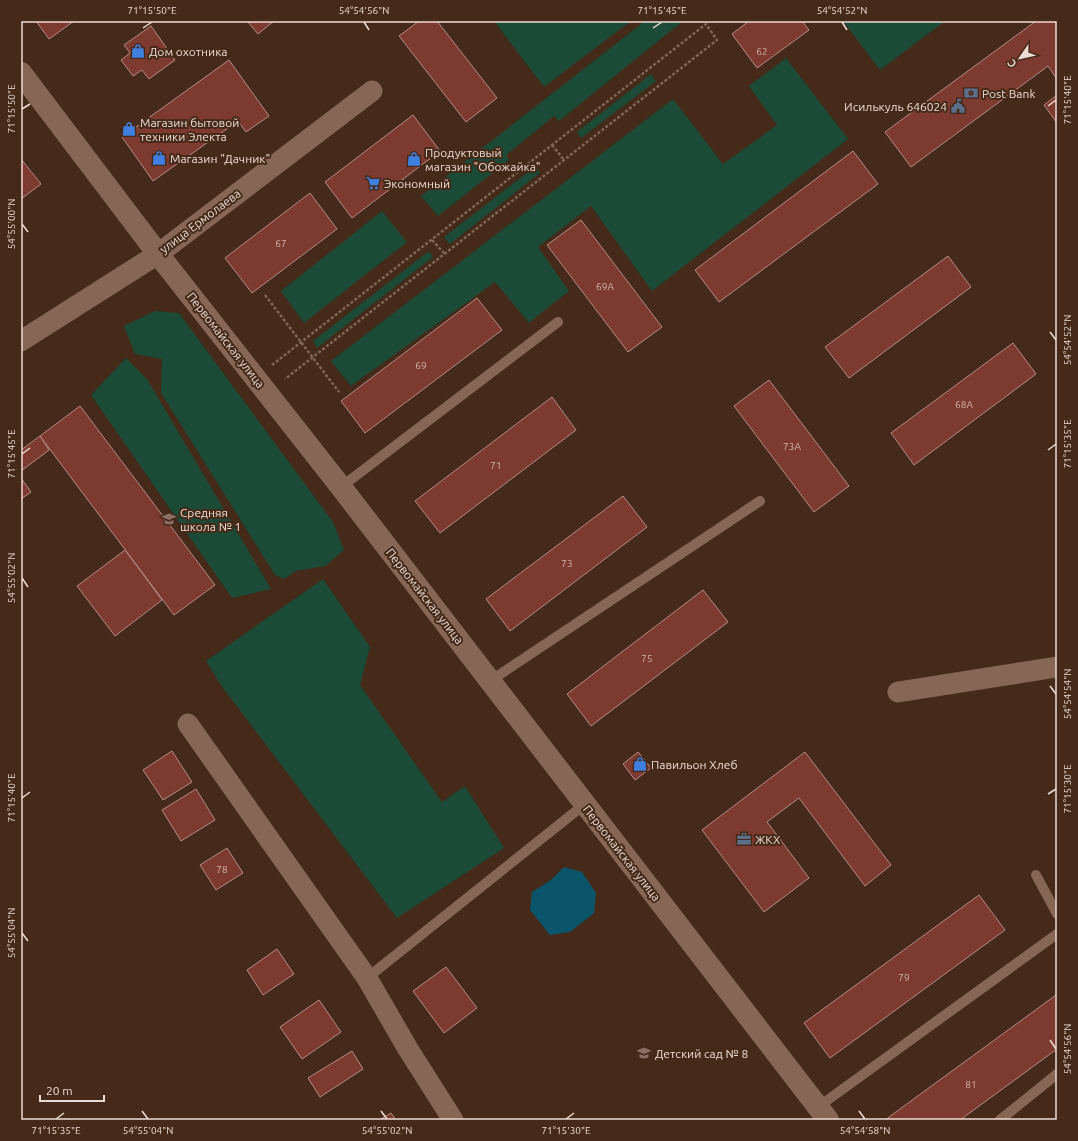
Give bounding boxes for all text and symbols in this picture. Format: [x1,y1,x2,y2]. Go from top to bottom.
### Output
text: 71°15'50"E [127,5,177,16]
text: 54°54'56"N [339,5,389,16]
text: 71°15'45"E [637,5,687,16]
text: 54°54'52"N [817,5,867,16]
north arrow [1000,38,1040,78]
shop icon: Дом охотника [130,43,146,59]
place label: Дом охотника [149,45,227,58]
house number: 62 [756,46,768,57]
text: С [1005,57,1019,70]
text: 71°15'40"E [1062,75,1073,125]
text: 71°15'50"E [6,84,17,134]
bank icon: Post Bank [963,85,979,101]
place label: Post Bank [982,87,1035,100]
public building icon: Исилькуль 646024 [950,98,966,114]
place label: Исилькуль 646024 [844,100,947,113]
place label: Магазин бытовой техники Электа [140,116,239,143]
shop icon: Магазин бытовой техники Электа [121,121,137,137]
place label: Продуктовый магазин "Обожайка" [425,146,540,173]
shop icon: Магазин "Дачник" [151,150,167,166]
shop icon: Продуктовый магазин "Обожайка" [406,151,422,167]
place label: Магазин "Дачник" [170,152,270,165]
supermarket icon: Экономный [365,175,381,191]
place label: Экономный [384,177,450,190]
street label: улица Ермолаева [157,186,243,256]
text: 54°55'00"N [6,199,17,249]
house number: 67 [275,238,287,249]
house number: 69А [596,281,614,292]
street label: Первомайская улица [185,290,267,390]
text: 54°54'52"N [1062,315,1073,365]
house number: 69 [415,360,427,371]
house number: 68А [955,399,973,410]
text: 71°15'35"E [1062,419,1073,469]
text: 71°15'45"E [6,429,17,479]
house number: 73А [783,441,801,452]
house number: 71 [490,460,502,471]
place label: Средняя школа № 1 [180,506,241,533]
school or university icon: Средняя школа № 1 [161,511,177,527]
street label: Первомайская улица [384,546,466,646]
text: 54°55'02"N [6,553,17,603]
house number: 73 [561,558,573,569]
house number: 75 [641,653,653,664]
text: 54°54'54"N [1062,669,1073,719]
shop icon: Павильон Хлеб [632,756,648,772]
place label: Павильон Хлеб [651,758,737,771]
text: 71°15'30"E [1062,764,1073,814]
text: 71°15'40"E [6,773,17,823]
street label: Первомайская улица [581,803,663,903]
office icon: ЖКХ [736,831,752,847]
place label: ЖКХ [755,833,781,846]
house number: 78 [216,864,228,875]
text: 54°55'04"N [6,908,17,958]
house number: 79 [898,972,910,983]
text: 54°54'56"N [1062,1024,1073,1074]
school or university icon: Детский сад № 8 [636,1045,652,1061]
place label: Детский сад № 8 [655,1047,749,1060]
scale bar [40,1077,104,1103]
house number: 81 [965,1079,977,1090]
text: 20 m [46,1084,73,1097]
text: 71°15'35"E [31,1125,81,1136]
text: 54°55'04"N [123,1125,173,1136]
text: 54°55'02"N [362,1125,412,1136]
text: 71°15'30"E [541,1125,591,1136]
text: 54°54'58"N [840,1125,890,1136]

